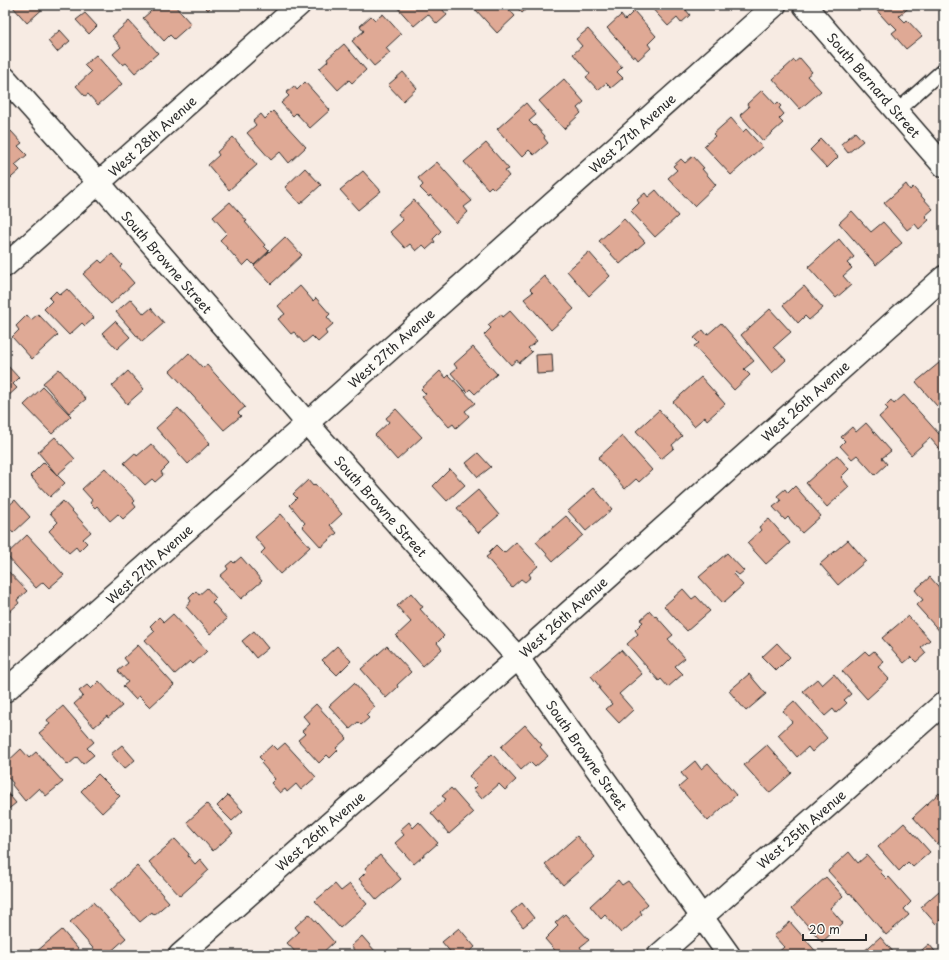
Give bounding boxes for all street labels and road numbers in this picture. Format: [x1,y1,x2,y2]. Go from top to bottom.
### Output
street label: South Bernard Street [823,28,925,142]
street label: West 27th Avenue [584,89,680,177]
street label: West 28th Avenue [104,91,200,181]
street label: South Browne Street [117,207,217,317]
street label: West 27th Avenue [343,304,439,392]
street label: West 26th Avenue [757,356,853,446]
street label: South Browne Street [330,451,432,561]
street label: West 27th Avenue [101,520,197,608]
street label: West 26th Avenue [515,572,611,662]
street label: South Browne Street [542,696,632,814]
street label: West 25th Avenue [752,785,850,873]
street label: West 26th Avenue [271,787,369,875]

